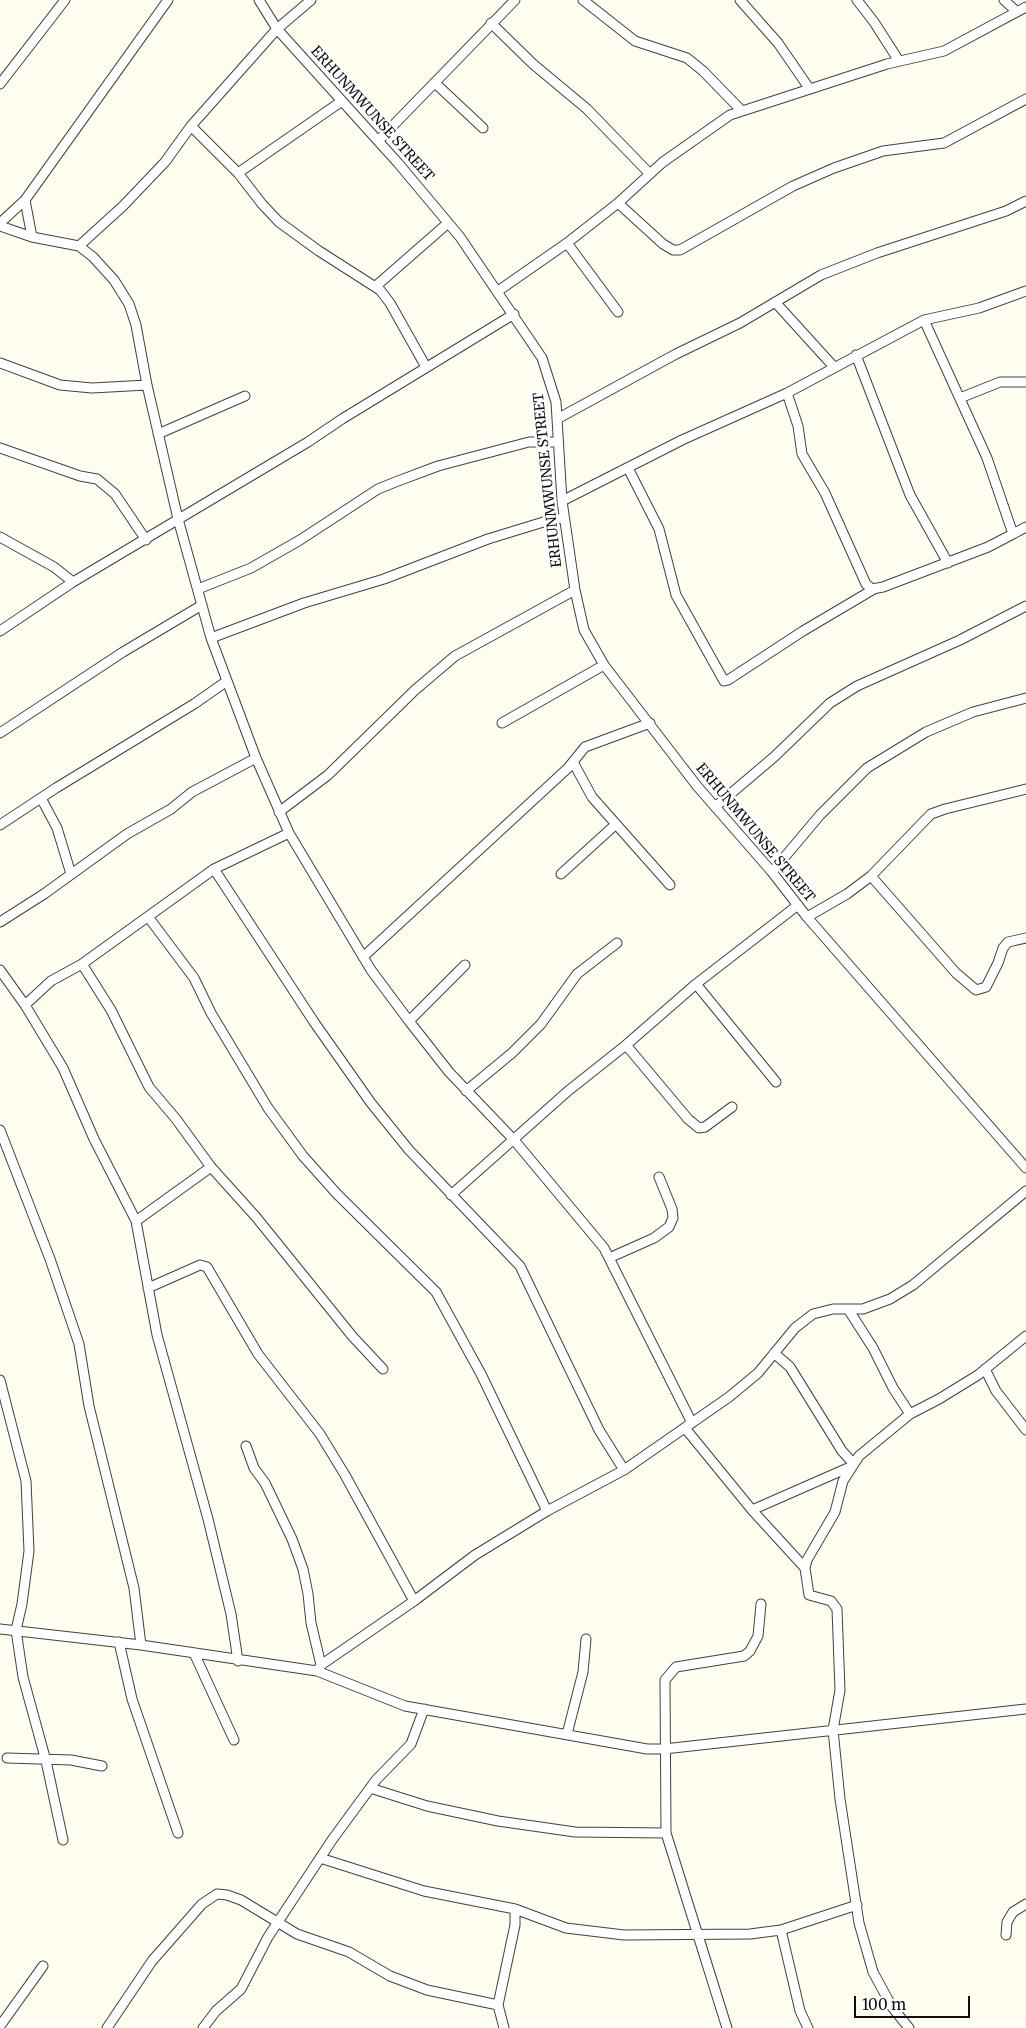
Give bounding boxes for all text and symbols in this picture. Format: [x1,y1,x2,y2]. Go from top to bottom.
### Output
street label: ERHUNMWUNSE STREET [307,43,437,185]
street label: ERHUNMWUNSE STREET [530,392,566,568]
street label: ERHUNMWUNSE STREET [692,760,818,906]
scale bar [856,1986,972,2018]
text: 100 m [862,1995,906,2014]

